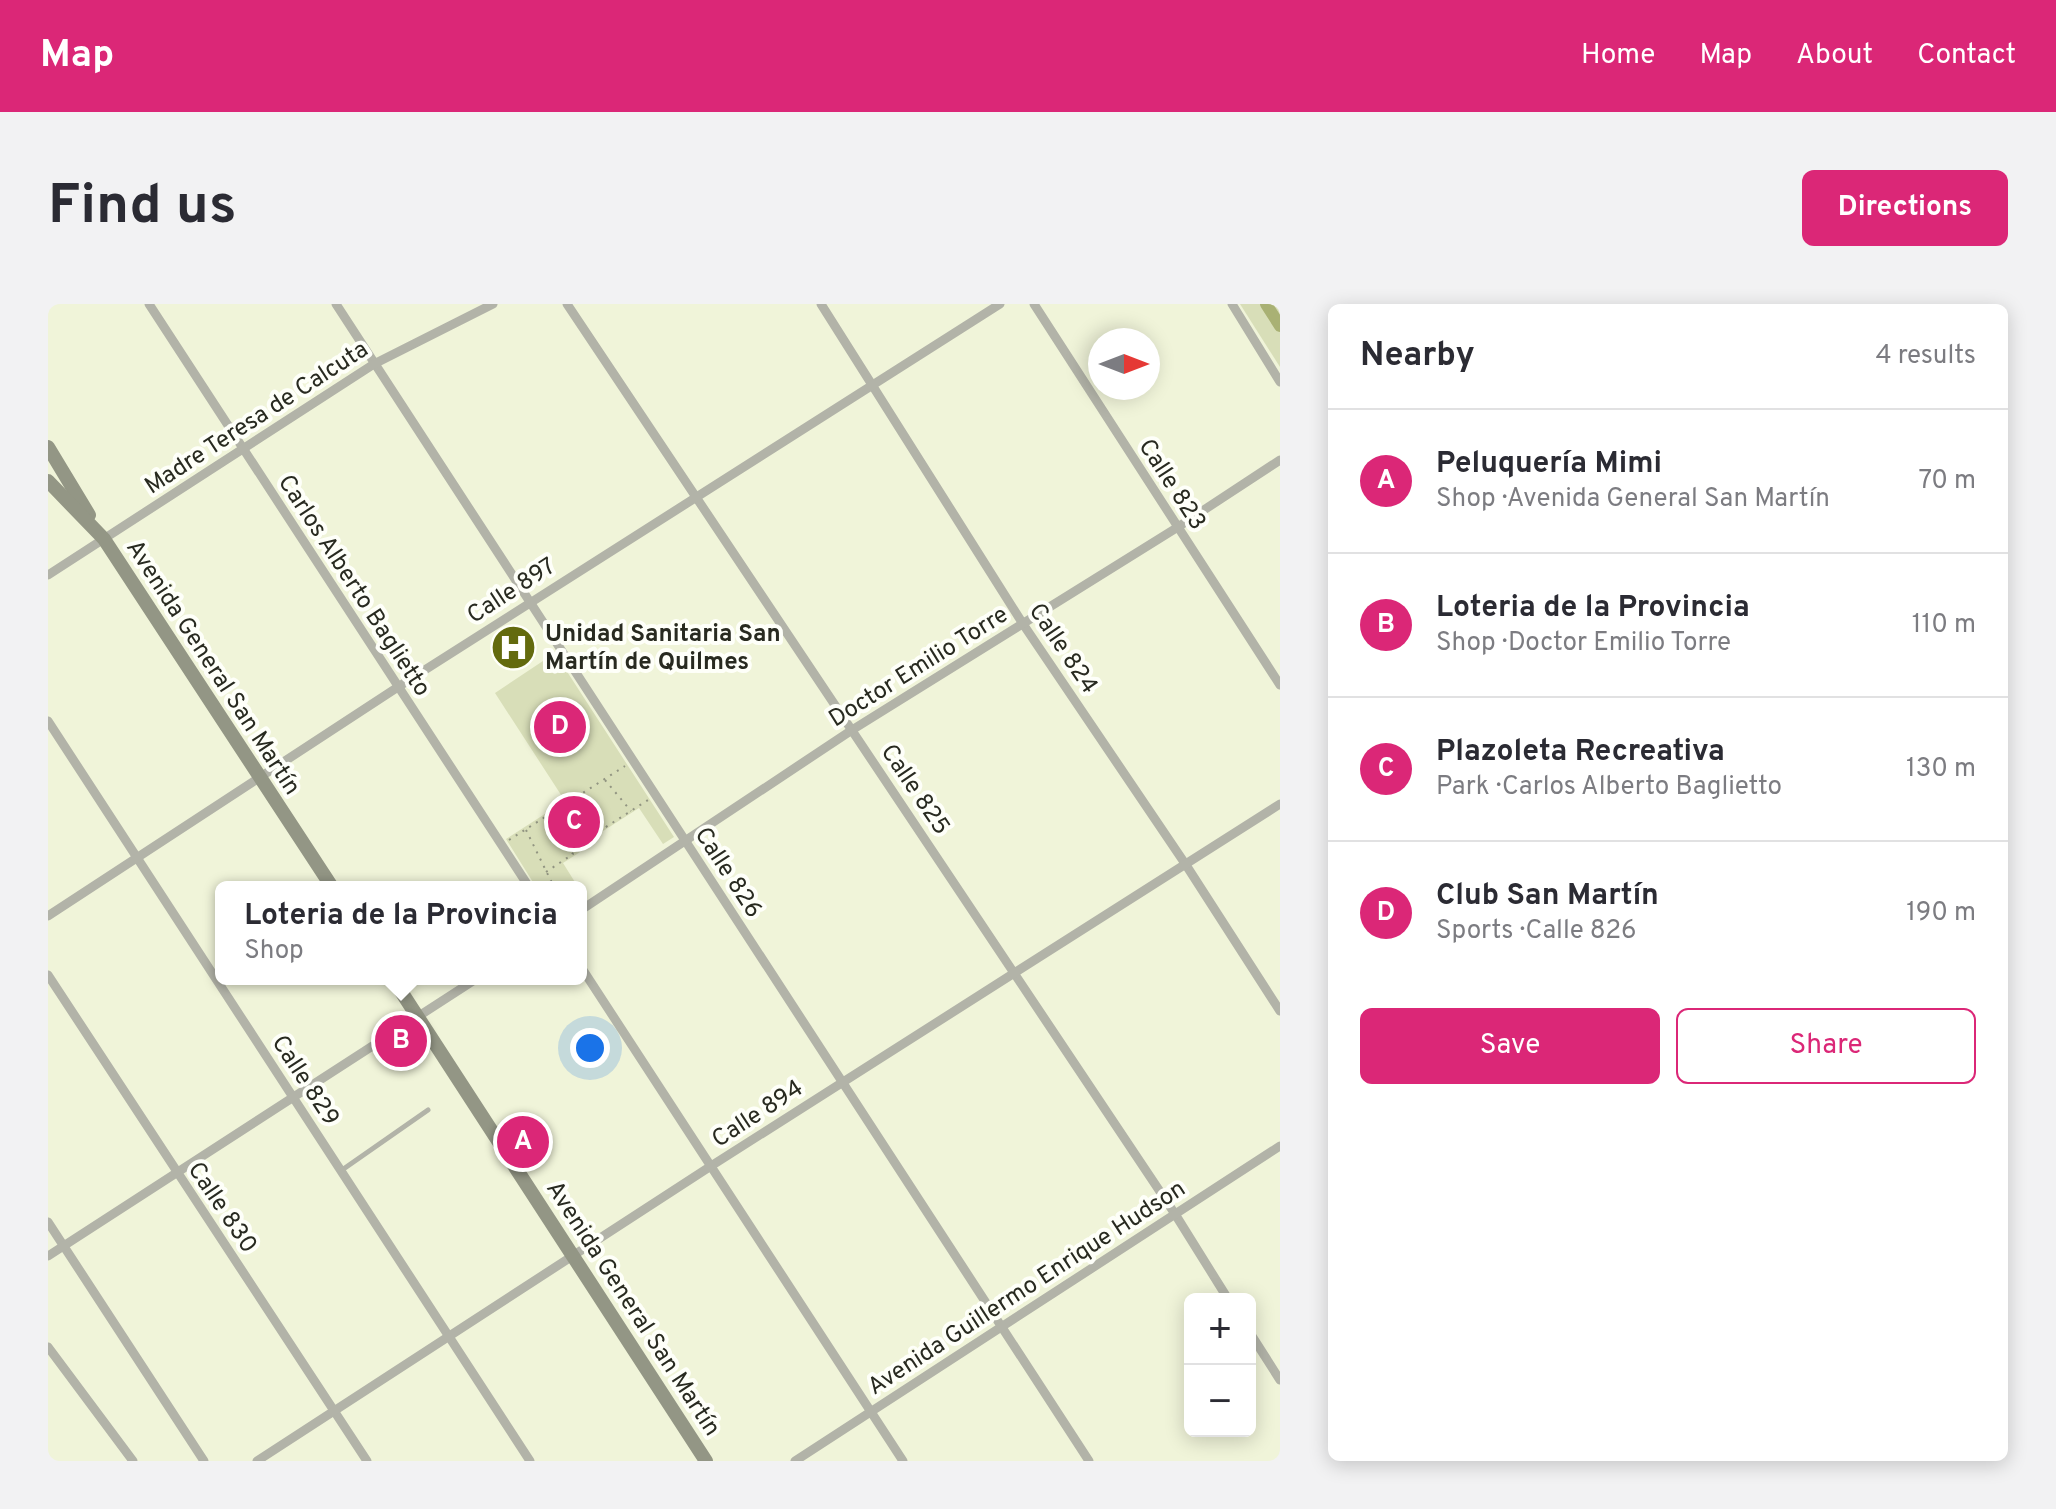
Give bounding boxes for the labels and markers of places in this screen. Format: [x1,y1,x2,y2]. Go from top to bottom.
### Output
place label: Unidad Sanitaria San Martín de Quilmes [545,620,781,678]
hospital icon: Unidad Sanitaria San Martín de Quilmes [490,623,538,671]
pin: D [534,697,586,757]
pin: C [548,792,600,852]
pin: B [375,1011,427,1071]
pin: A [497,1112,549,1172]

